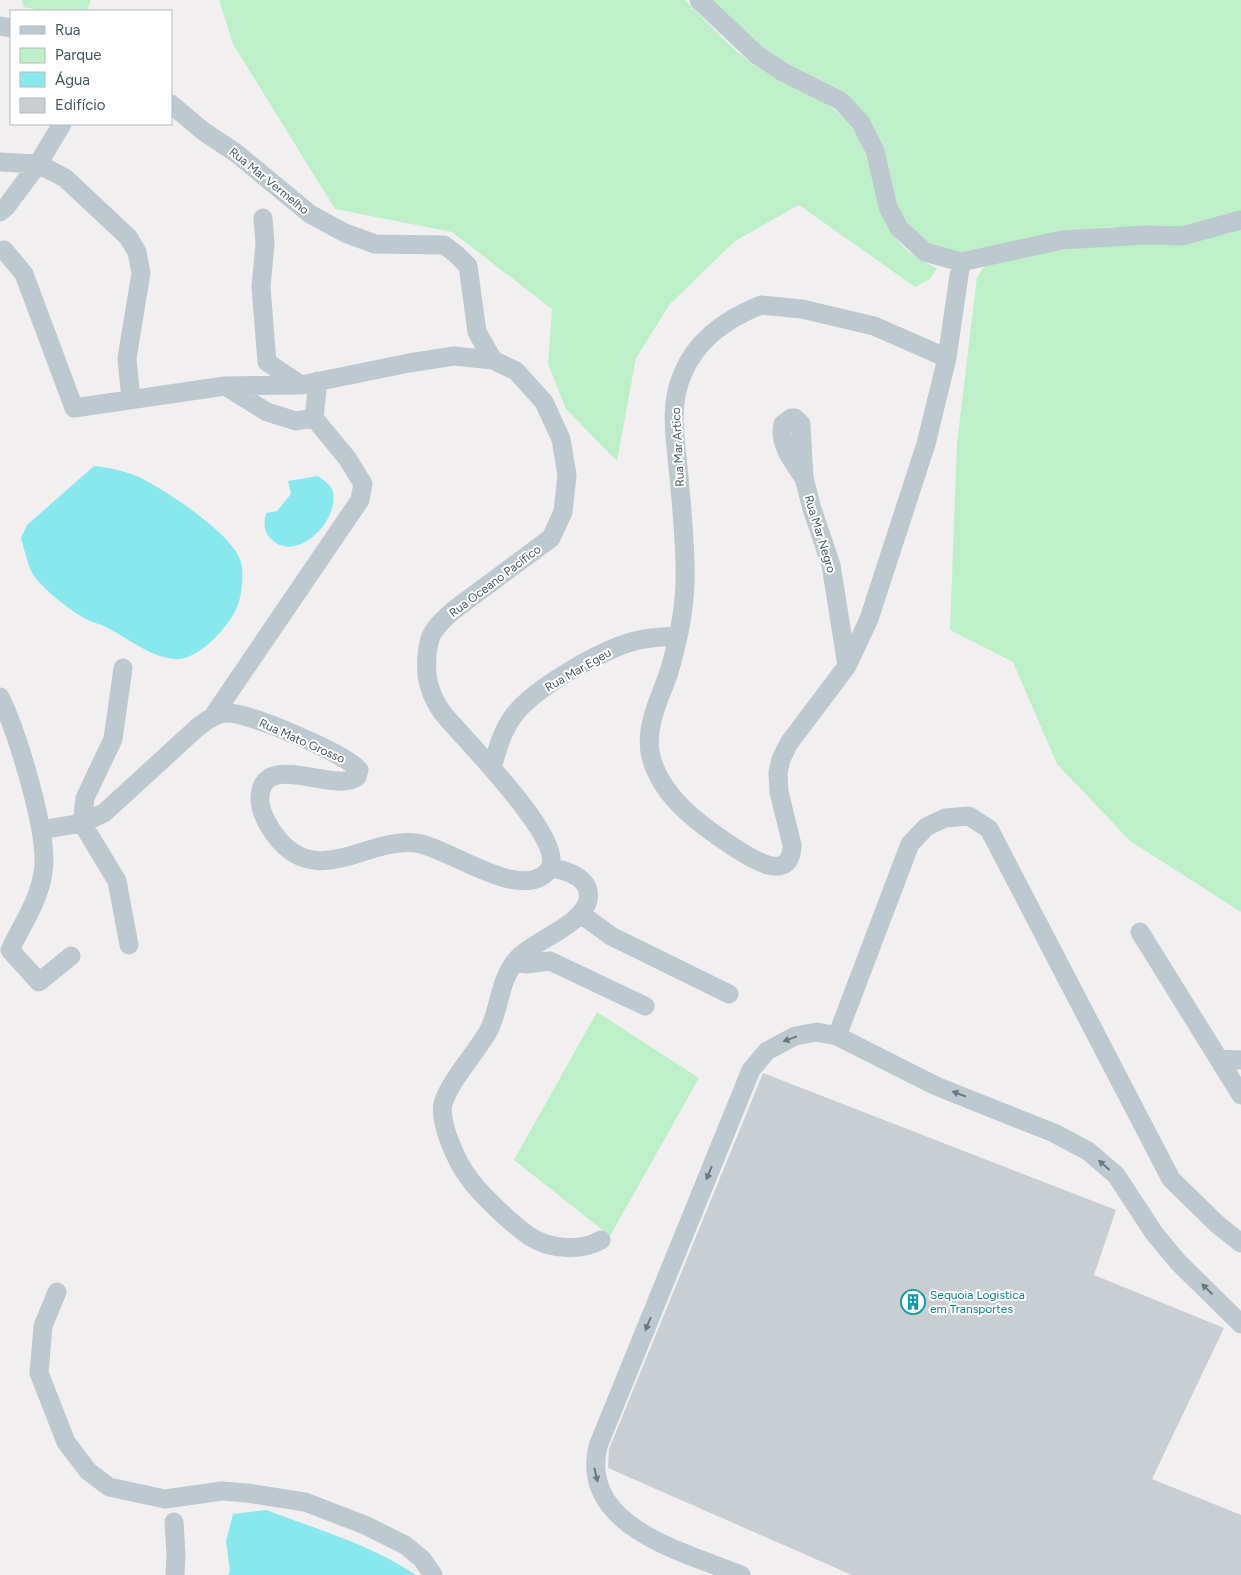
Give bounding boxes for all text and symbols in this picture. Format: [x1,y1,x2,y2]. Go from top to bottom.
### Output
legend [10,10,172,125]
text: Rua [55,21,80,39]
text: Parque [55,46,102,64]
text: Água [55,71,90,89]
text: Edifício [55,96,106,114]
street label: Rua Mar Vermelho [226,145,312,217]
street label: Rua Mar Artico [669,407,687,487]
street label: Rua Mar Negro [802,493,838,575]
street label: Rua Oceano Pacífico [446,542,544,620]
street label: Rua Mar Egeu [542,645,614,695]
street label: Rua Mato Grosso [257,716,347,766]
one-way arrow [783,1035,797,1043]
one-way arrow [951,1090,966,1098]
one-way arrow [1098,1159,1111,1170]
one-way arrow [705,1166,713,1181]
one-way arrow [1202,1283,1214,1295]
place label: Sequoia Logistica em Transportes [930,1288,1025,1316]
building icon: Sequoia Logistica em Transportes [900,1289,926,1315]
one-way arrow [644,1316,651,1331]
one-way arrow [592,1468,600,1483]

